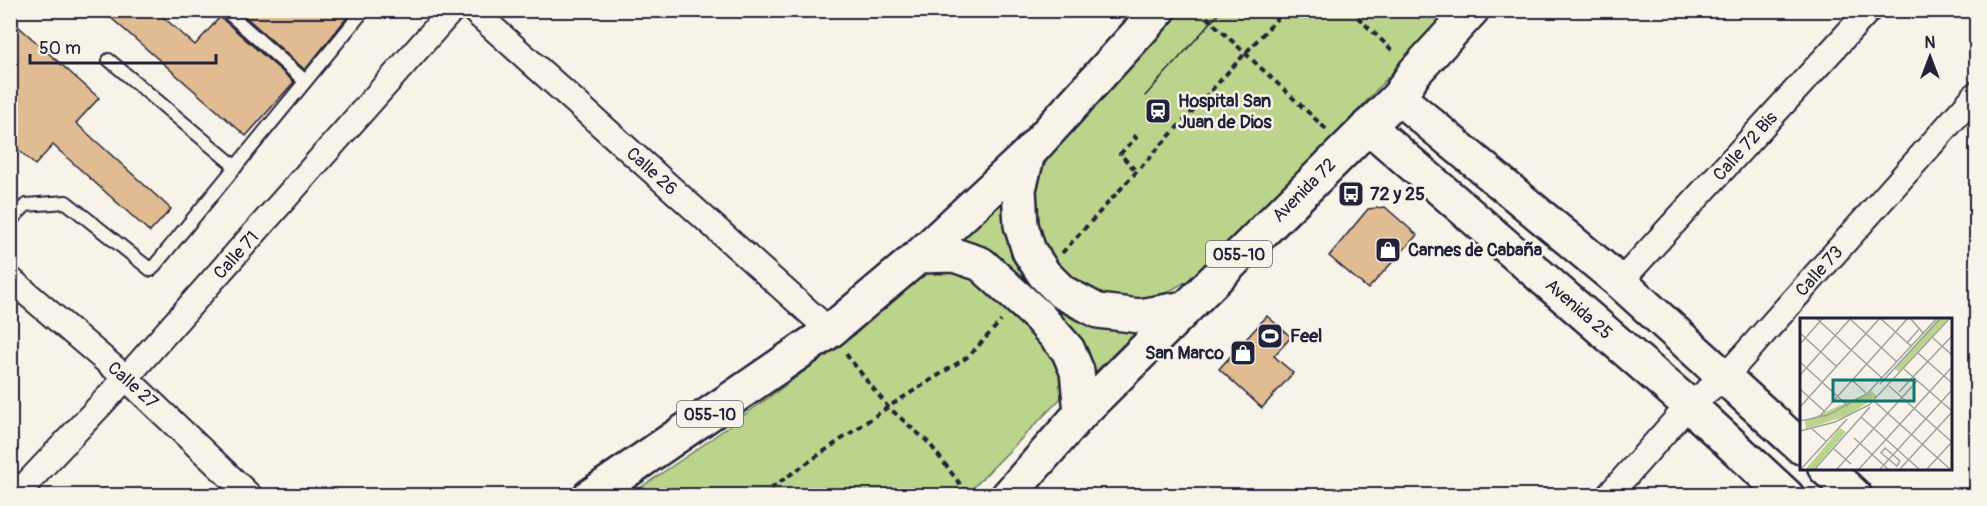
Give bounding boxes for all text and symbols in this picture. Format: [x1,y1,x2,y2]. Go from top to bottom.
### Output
scale bar [30,27,216,65]
north arrow [1900,27,1960,87]
text: N [1925,33,1936,53]
text: 50 m [39,37,81,60]
place label: Hospital San Juan de Dios [1178,90,1273,134]
station icon: Hospital San Juan de Dios [1143,96,1173,126]
street label: Calle 72 Bis [1708,107,1783,186]
street label: Calle 26 [621,142,682,200]
street label: Avenida 72 [1267,153,1341,227]
bus stop icon: 72 y 25 [1336,179,1366,209]
place label: 72 y 25 [1370,183,1425,206]
street label: Calle 71 [209,226,264,284]
shop icon: Carnes de Cabaña [1373,235,1403,265]
place label: Carnes de Cabaña [1408,239,1543,262]
road number: 055-10 [1206,241,1272,267]
street label: Calle 73 [1791,241,1848,301]
street label: Avenida 25 [1540,274,1617,345]
inset map [1800,318,1951,470]
sports icon: Feel [1255,321,1285,351]
place label: Feel [1290,325,1322,348]
shop icon: San Marco [1228,338,1258,368]
place label: San Marco [1145,342,1224,365]
street label: Calle 27 [103,357,163,414]
road number: 055-10 [677,401,743,427]

